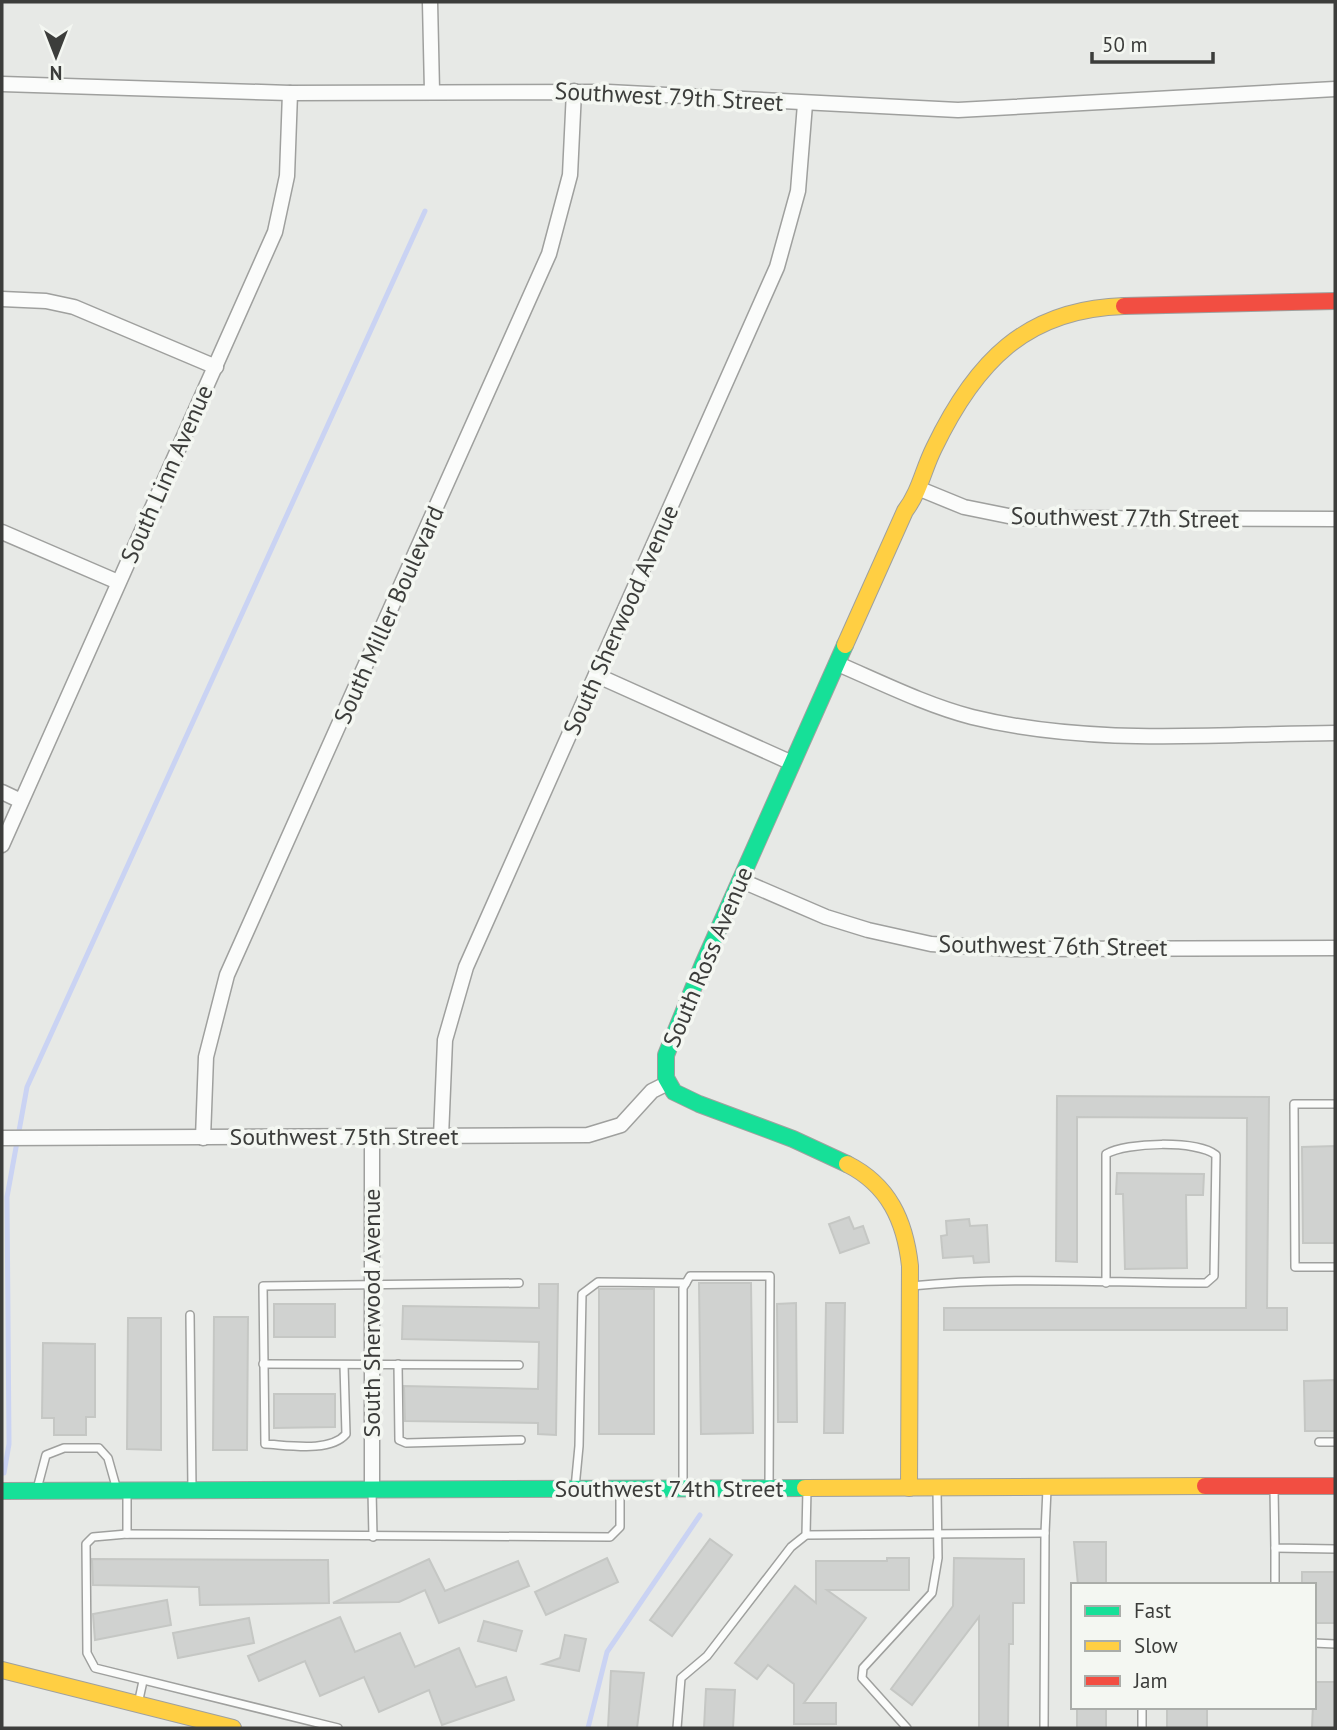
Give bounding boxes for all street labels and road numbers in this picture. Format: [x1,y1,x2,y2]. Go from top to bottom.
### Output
street label: Southwest 79th Street [554,75,784,118]
street label: South Linn Avenue [113,380,220,568]
street label: South Sherwood Avenue [556,500,685,740]
street label: Southwest 77th Street [1010,500,1240,535]
street label: South Miller Boulevard [326,501,451,729]
street label: South Ross Avenue [656,862,760,1052]
street label: Southwest 76th Street [938,928,1168,963]
street label: Southwest 75th Street [229,1121,459,1152]
street label: South Sherwood Avenue [356,1188,387,1438]
street label: Southwest 74th Street [554,1473,784,1504]

